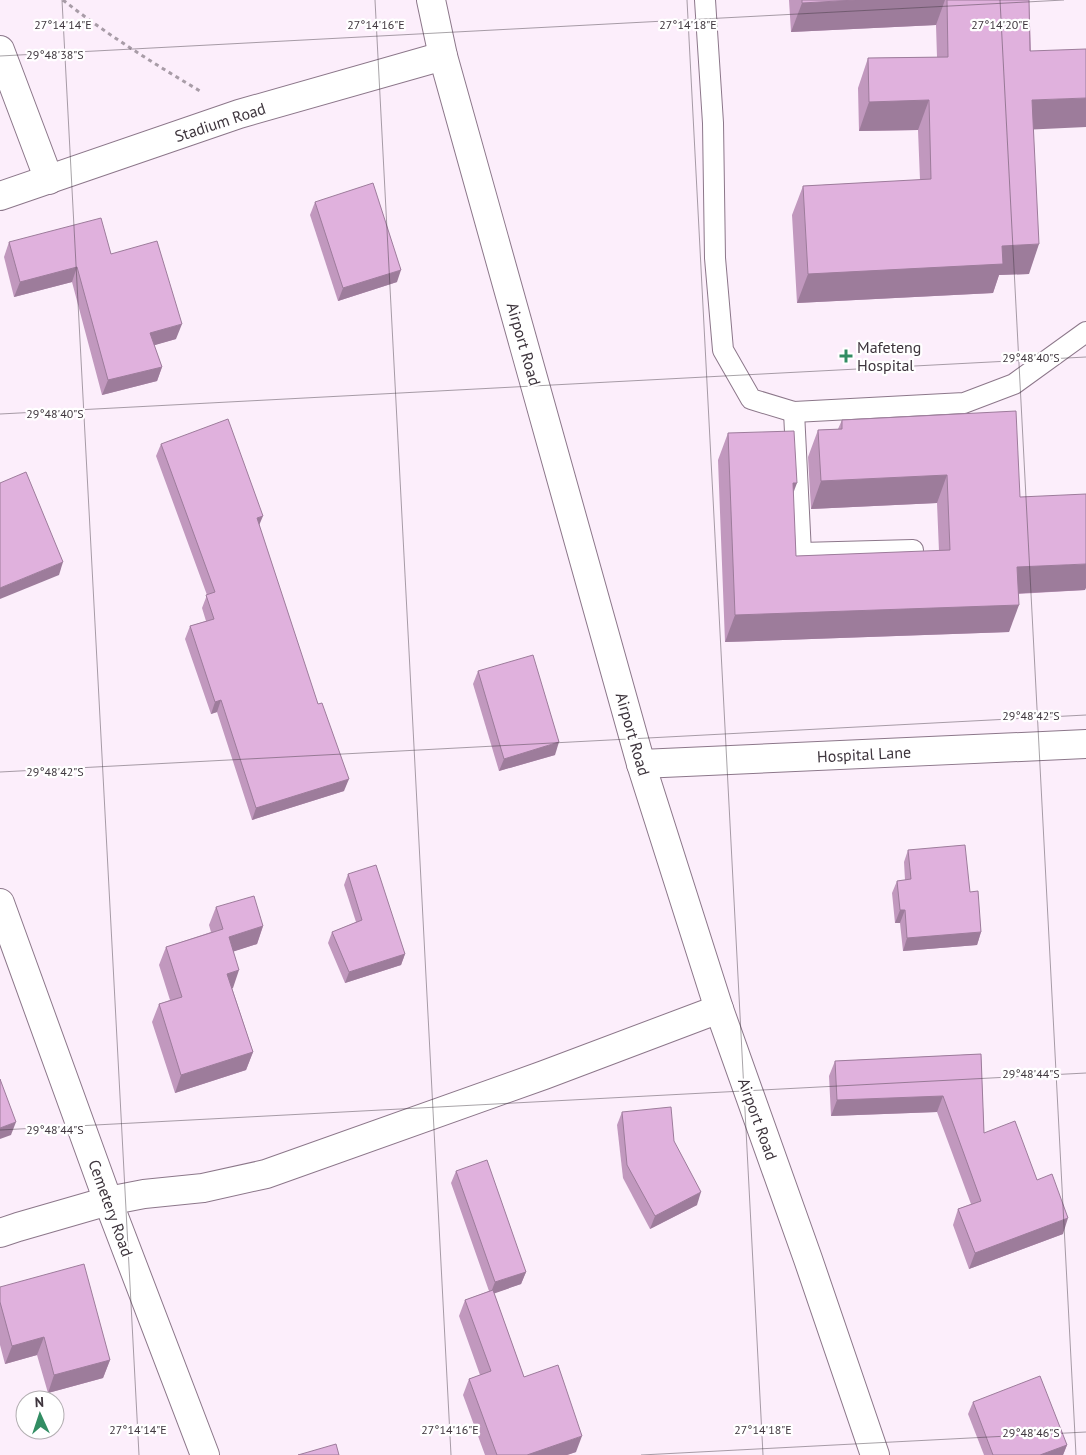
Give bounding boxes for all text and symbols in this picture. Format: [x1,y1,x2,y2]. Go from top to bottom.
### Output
text: 27°14'14"E [34,17,92,32]
text: 27°14'16"E [347,17,405,32]
text: 27°14'18"E [659,17,717,32]
text: 27°14'20"E [971,17,1029,32]
text: 29°48'38"S [26,47,84,62]
street label: Stadium Road [172,98,268,146]
street label: Airport Road [503,300,545,388]
place label: Mafeteng Hospital [857,337,921,375]
marker: Mafeteng Hospital [839,349,853,363]
text: 29°48'40"S [1002,350,1060,365]
text: 29°48'40"S [26,406,84,421]
street label: Airport Road [612,690,654,778]
text: 29°48'42"S [1002,708,1060,723]
street label: Hospital Lane [816,742,912,766]
text: 29°48'42"S [26,764,84,779]
text: 29°48'44"S [1002,1066,1060,1081]
street label: Airport Road [734,1075,782,1163]
text: 29°48'44"S [26,1122,84,1137]
street label: Cemetery Road [84,1157,138,1259]
north arrow [15,1390,65,1440]
text: N [34,1393,44,1411]
text: 27°14'14"E [109,1422,167,1437]
text: 27°14'16"E [421,1422,479,1437]
text: 27°14'18"E [734,1422,792,1437]
text: 29°48'46"S [1002,1425,1060,1440]

